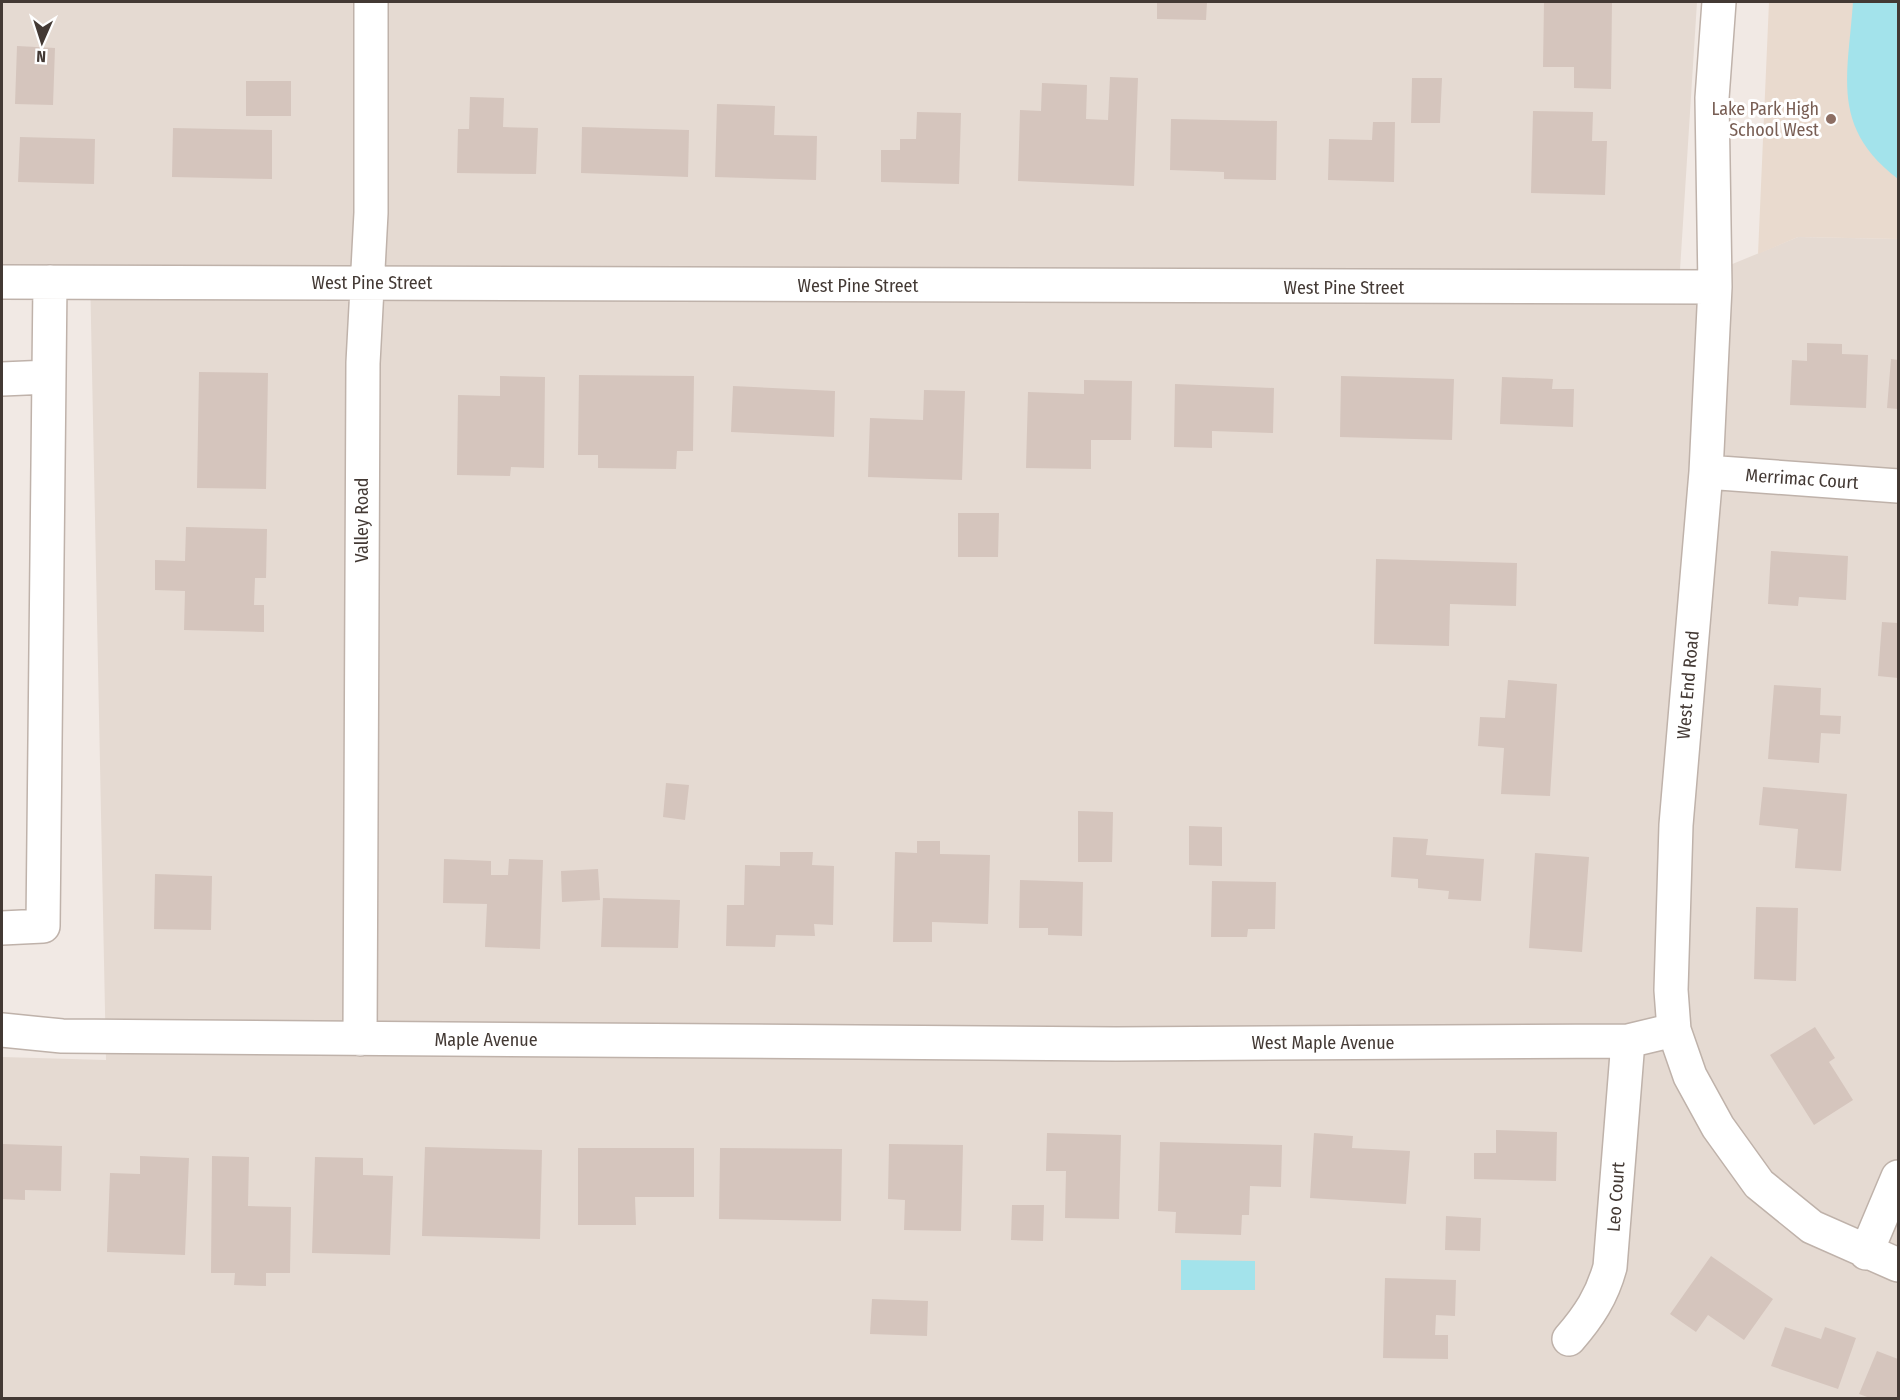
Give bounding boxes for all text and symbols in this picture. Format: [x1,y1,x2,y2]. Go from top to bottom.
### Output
north arrow [12,12,72,72]
text: N [36,47,47,66]
place label: Lake Park High School West [1711,98,1819,141]
marker: Lake Park High School West [1824,112,1838,126]
street label: West Pine Street [312,272,433,294]
street label: West Pine Street [798,275,919,297]
street label: West Pine Street [1284,277,1405,299]
street label: Merrimac Court [1745,464,1859,494]
street label: Valley Road [351,478,373,562]
street label: West End Road [1672,630,1704,740]
street label: Maple Avenue [434,1029,538,1051]
street label: West Maple Avenue [1251,1032,1395,1054]
street label: Leo Court [1603,1161,1629,1233]

